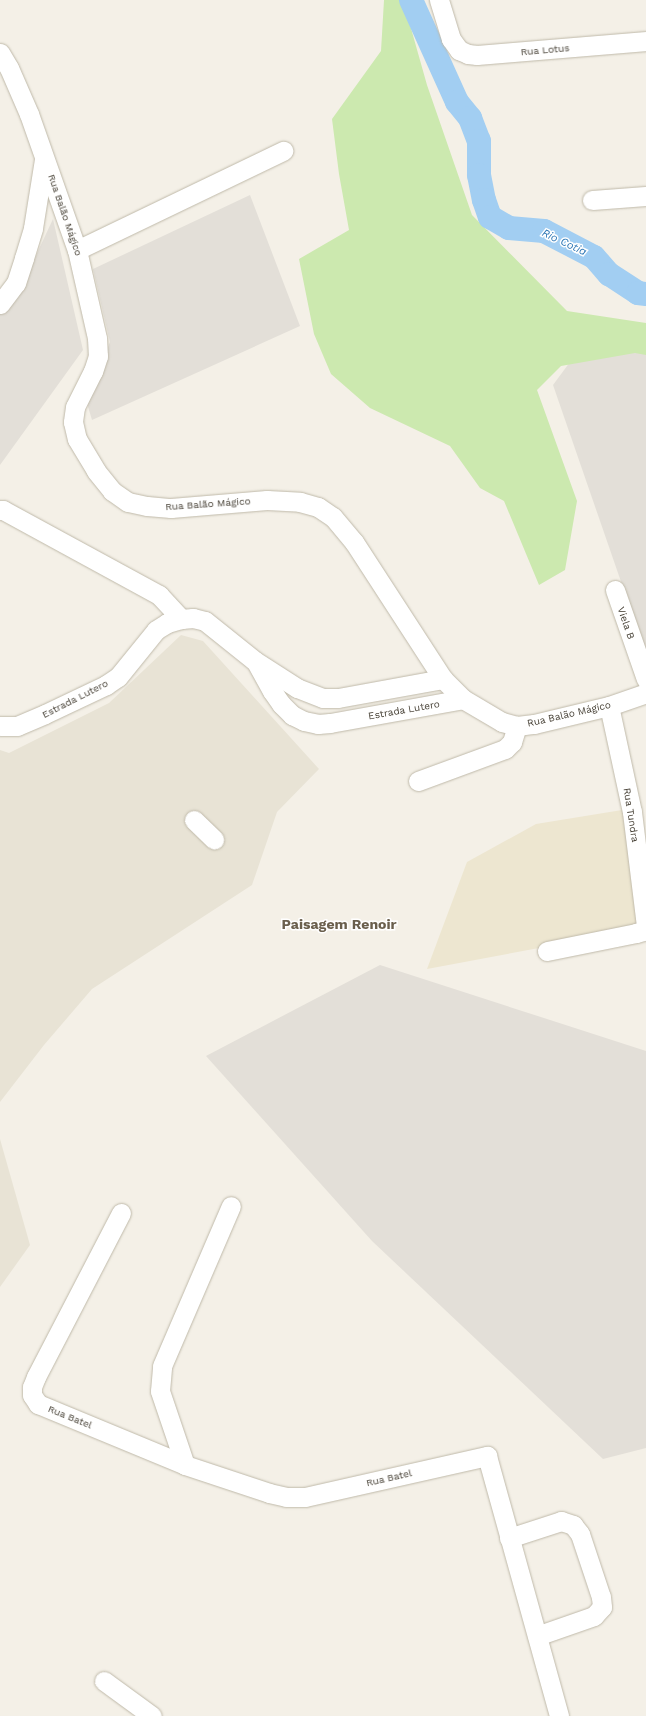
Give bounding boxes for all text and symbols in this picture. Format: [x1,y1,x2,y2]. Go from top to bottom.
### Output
street label: Rua Lotus [520,42,570,58]
street label: Rua Balão Mágico [45,172,85,258]
water label: Rio Cotia [540,227,588,259]
street label: Rua Balão Mágico [165,495,251,513]
street label: Viela B [615,605,637,641]
street label: Estrada Lutero [40,677,110,721]
street label: Estrada Lutero [367,698,441,722]
street label: Rua Balão Mágico [526,699,612,729]
street label: Rua Tundra [621,787,641,843]
district label: Paisagem Renoir [281,916,397,932]
street label: Rua Batel [46,1403,94,1431]
street label: Rua Batel [365,1467,413,1489]

